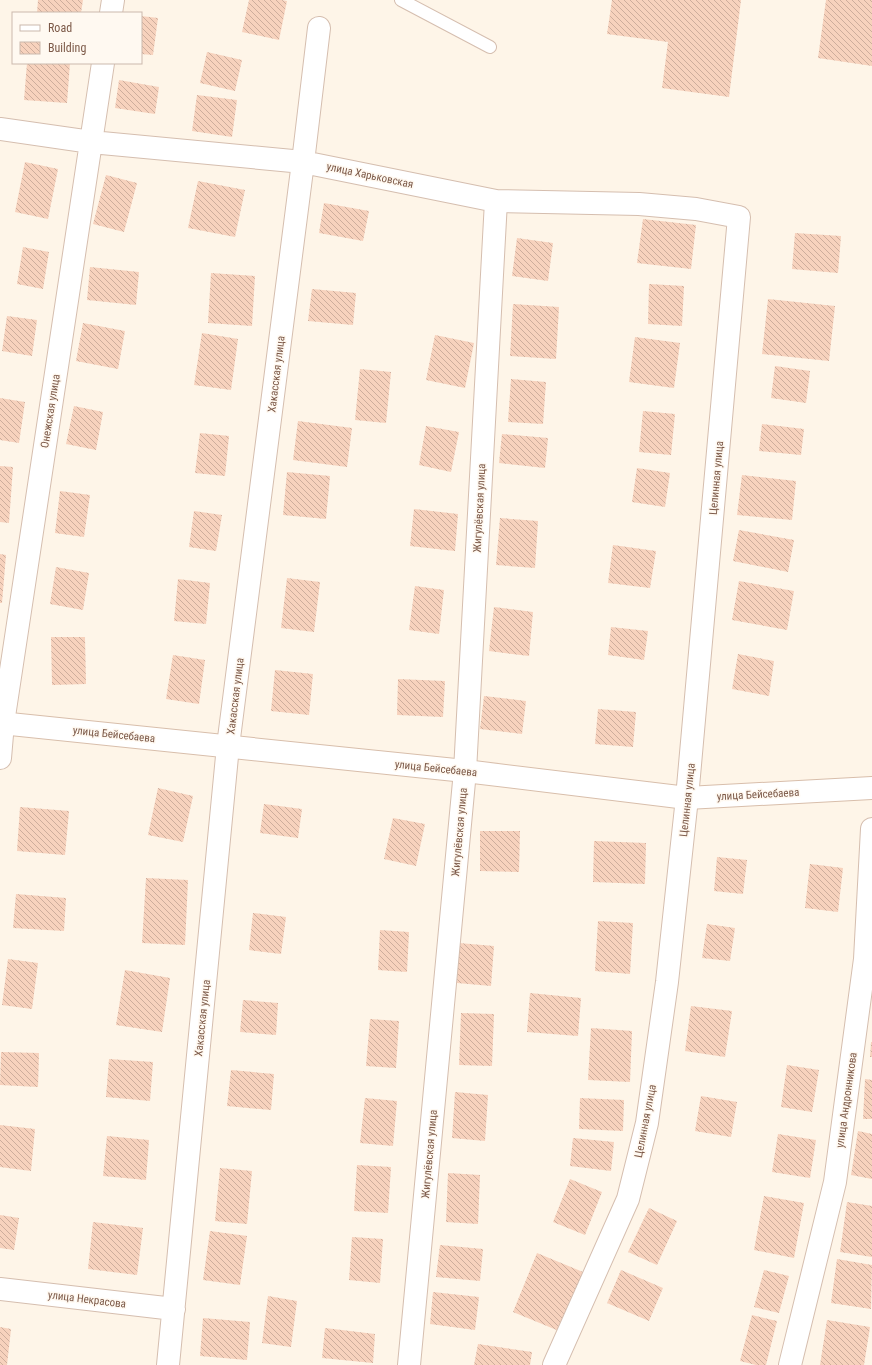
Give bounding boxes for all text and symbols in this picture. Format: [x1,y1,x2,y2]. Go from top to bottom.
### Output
legend [12,12,142,64]
text: Road [48,21,72,35]
text: Building [48,41,86,55]
street label: улица Харьковская [325,160,414,191]
street label: Хакасская улица [265,335,288,413]
street label: Онежская улица [38,373,63,449]
street label: Целинная улица [707,440,726,516]
street label: Жигулёвская улица [471,463,488,553]
street label: Хакасская улица [224,657,247,735]
street label: улица Бейсебаева [72,724,156,745]
street label: улица Бейсебаева [394,758,478,779]
street label: Целинная улица [677,762,698,838]
street label: улица Бейсебаева [716,786,800,803]
street label: Жигулёвская улица [449,787,470,877]
street label: Хакасская улица [192,979,213,1057]
street label: улица Андронникова [833,1052,860,1149]
street label: Целинная улица [632,1083,659,1159]
street label: Жигулёвская улица [419,1109,440,1199]
street label: улица Некрасова [47,1288,127,1311]

